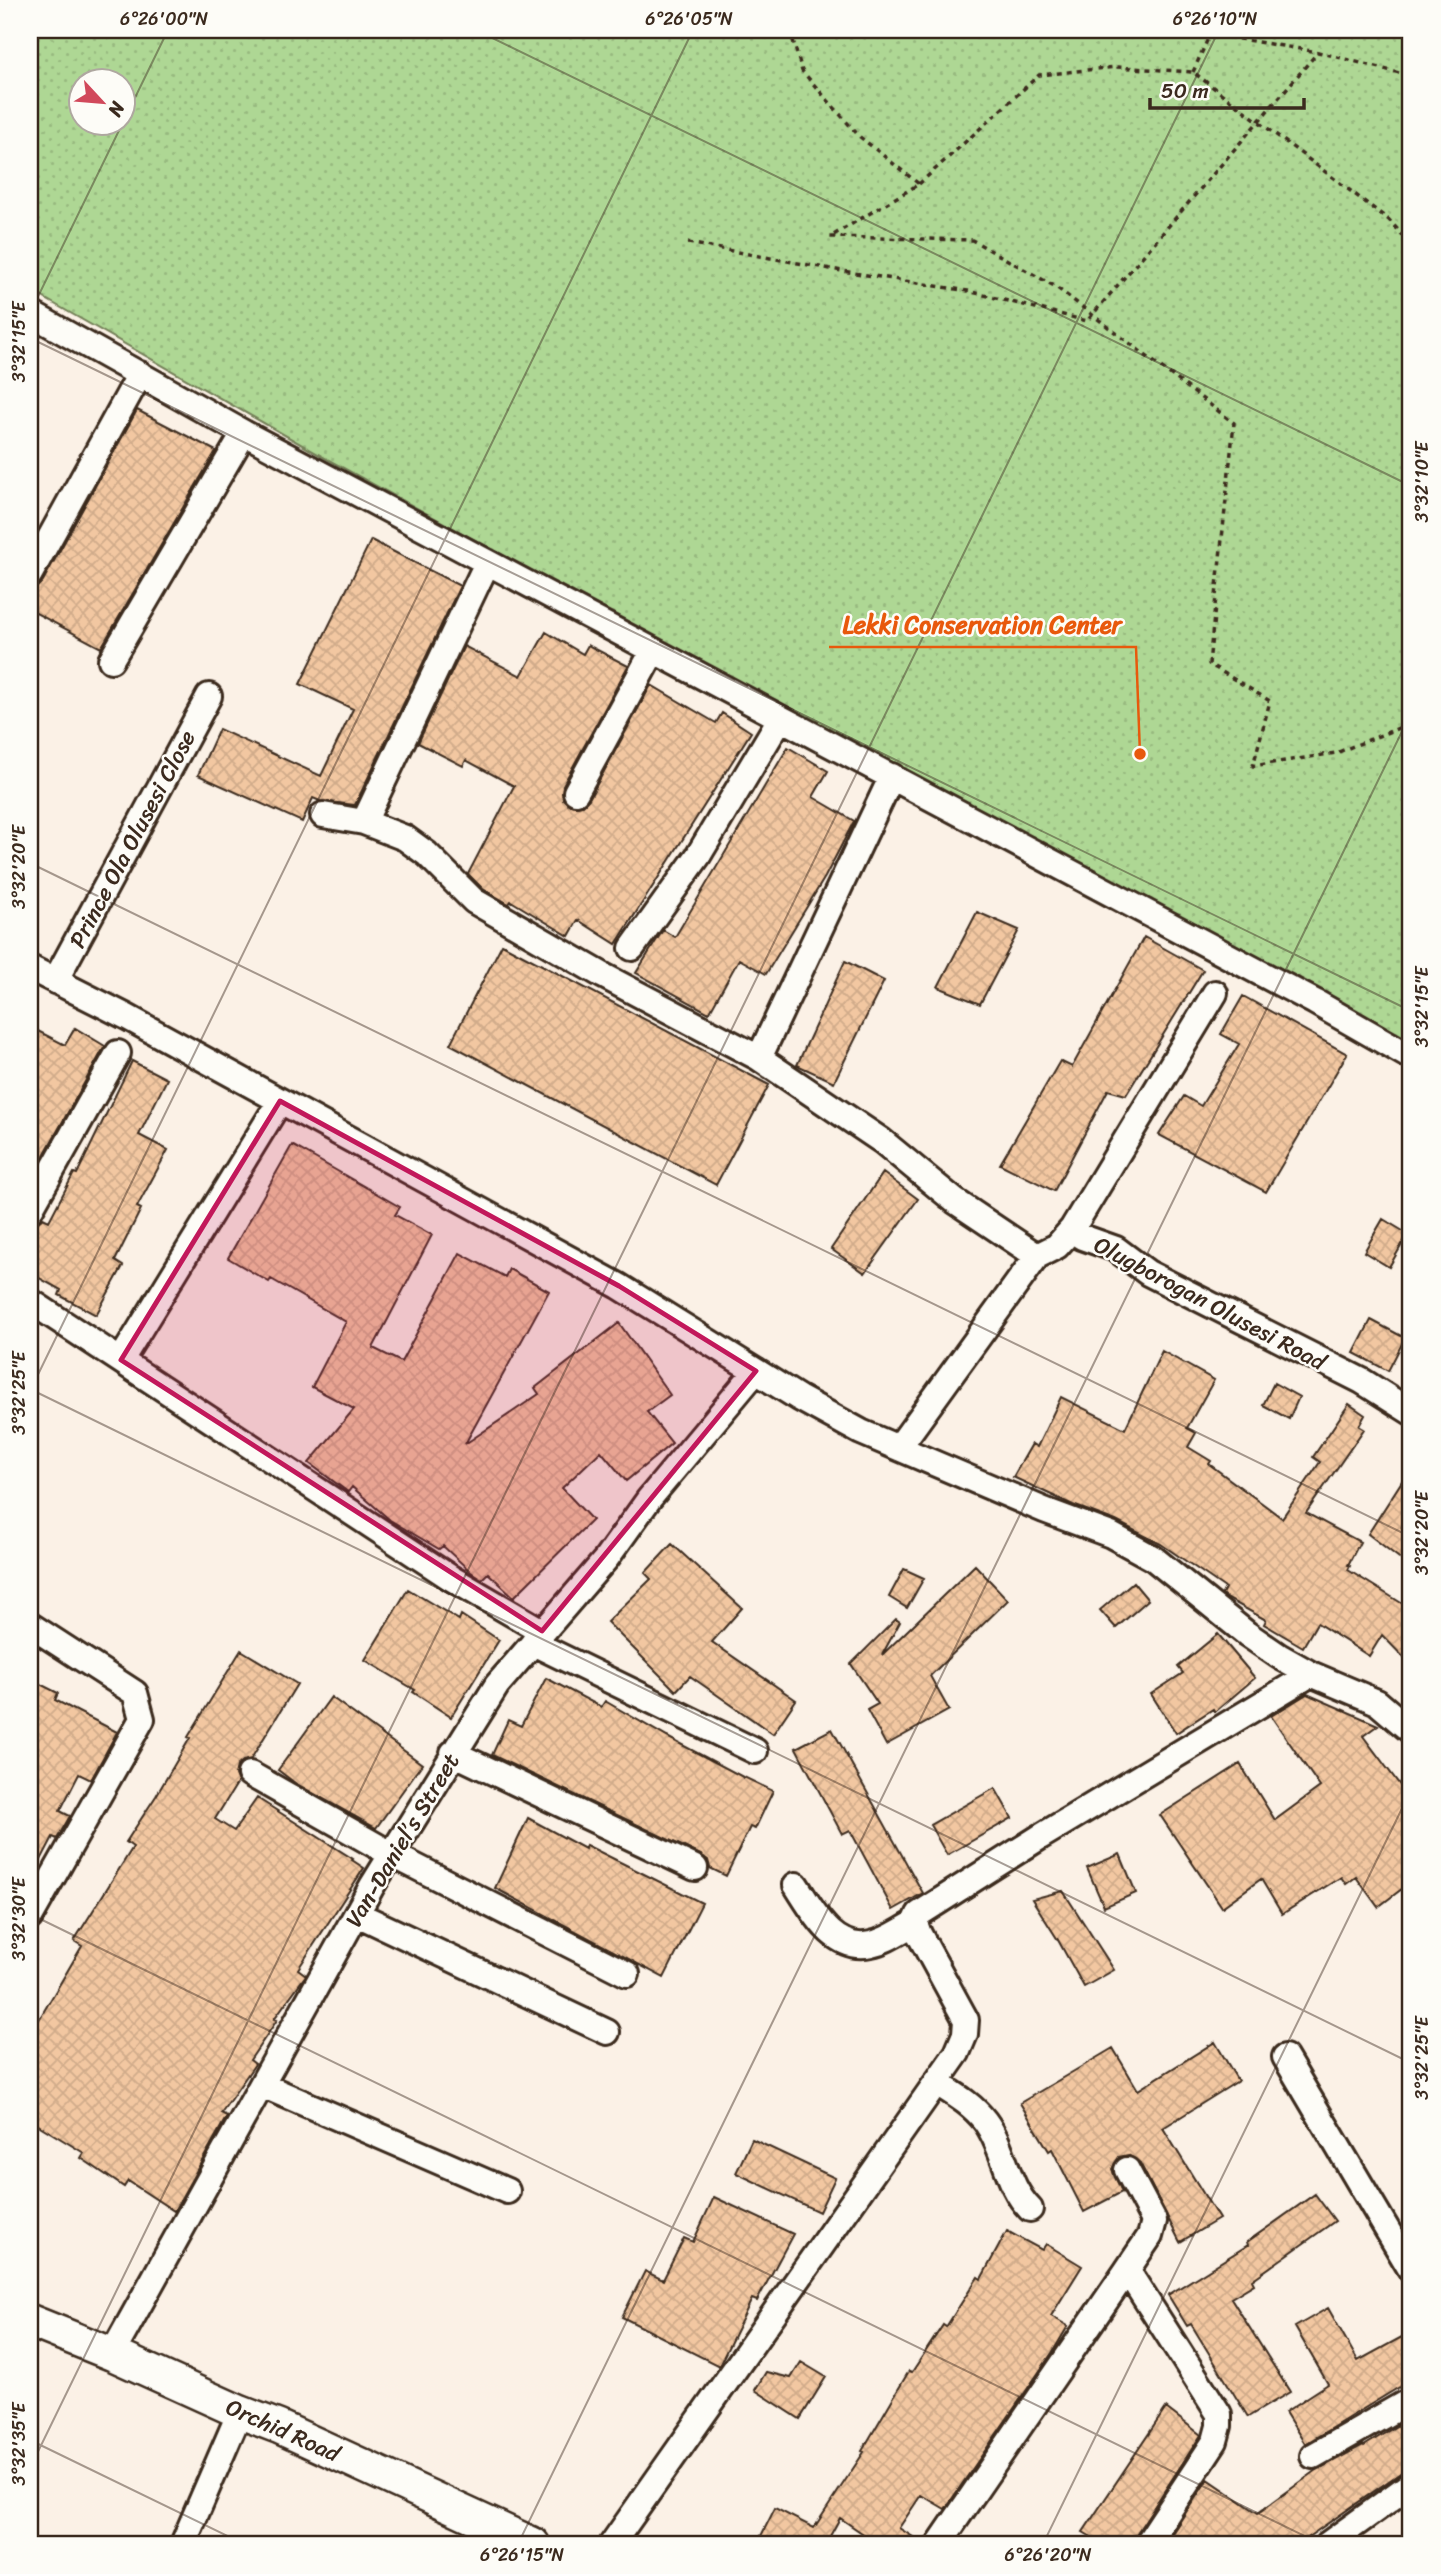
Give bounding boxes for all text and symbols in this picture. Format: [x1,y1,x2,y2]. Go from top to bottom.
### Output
text: 6°26'00"N [120,3,208,35]
text: 6°26'05"N [645,3,733,35]
text: 6°26'10"N [1173,3,1258,35]
north arrow [66,66,136,136]
scale bar [1150,66,1304,110]
text: 50 m [1161,72,1209,110]
text: N [99,95,135,123]
text: 3°32'15"E [3,301,35,382]
text: 3°32'10"E [1406,440,1438,523]
callout: Lekki Conservation Center [829,602,1136,647]
text: Lekki Conservation Center [843,604,1124,646]
street label: Prince Ola Olusesi Close [57,723,207,956]
text: 3°32'20"E [3,824,35,909]
text: 3°32'15"E [1406,966,1438,1047]
street label: Olugborogan Olusesi Road [1086,1225,1335,1383]
text: 3°32'25"E [3,1350,35,1435]
text: 3°32'20"E [1406,1490,1438,1575]
street label: Van-Daniel’s Street [334,1745,471,1936]
text: 3°32'30"E [3,1876,35,1961]
text: 3°32'25"E [1406,2015,1438,2100]
street label: Orchid Road [219,2387,348,2475]
text: 3°32'35"E [3,2402,35,2485]
text: 6°26'15"N [480,2539,564,2571]
text: 6°26'20"N [1005,2539,1092,2571]

